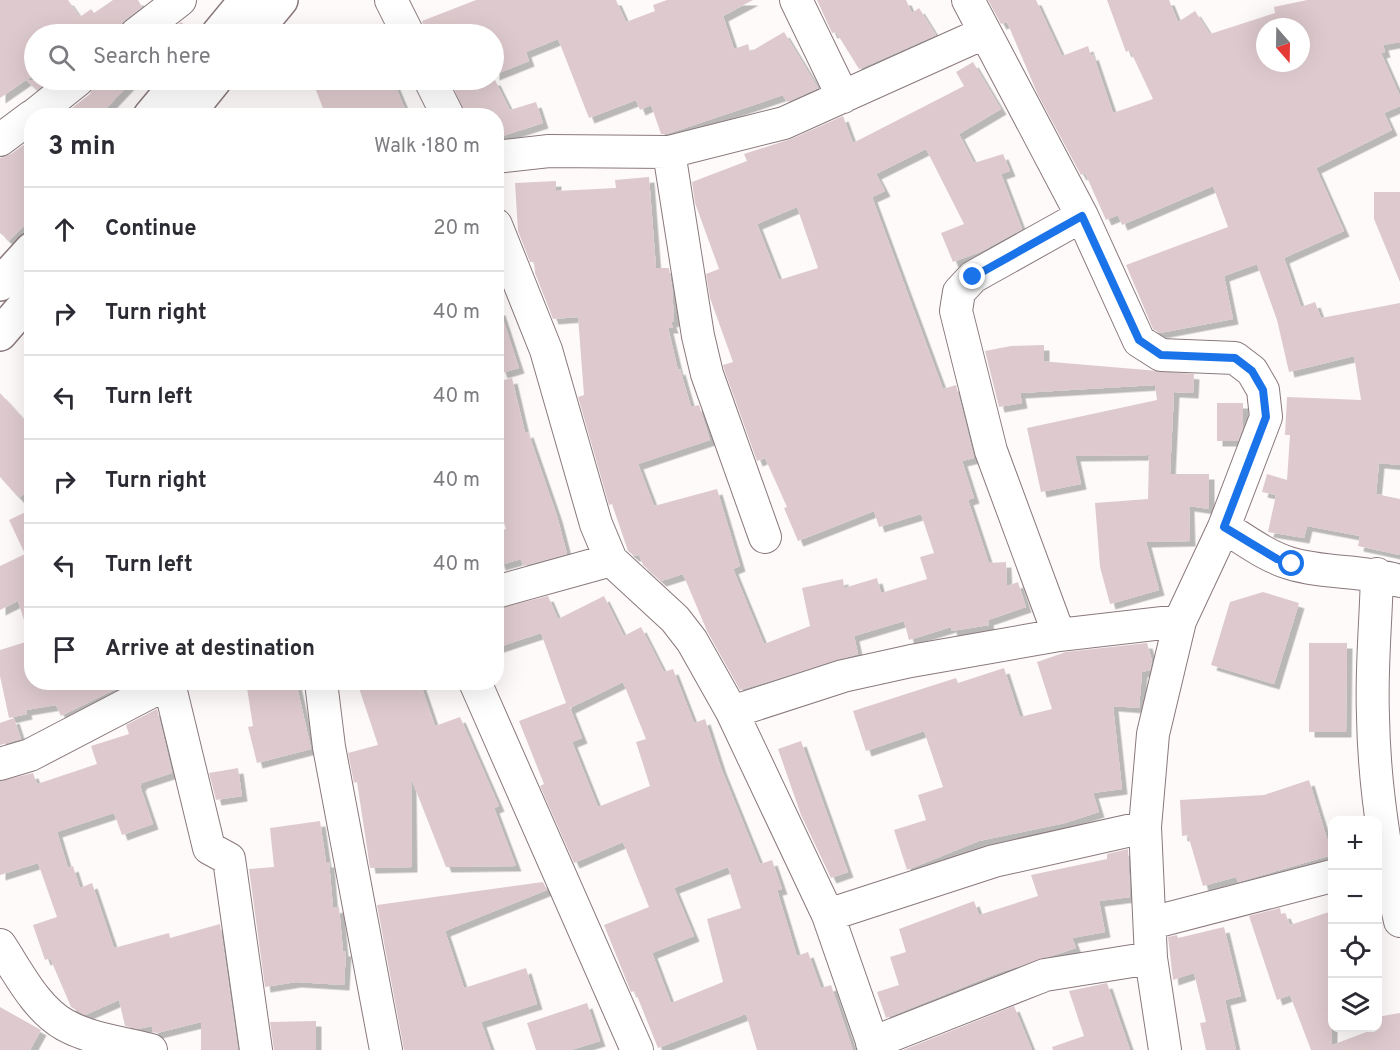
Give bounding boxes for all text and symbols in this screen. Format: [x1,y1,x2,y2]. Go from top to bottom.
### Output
north arrow [1256,18,1310,72]
search box [24,24,504,90]
icon: search [45,41,78,74]
text: Search here [93,44,211,71]
text: 3 min [48,131,116,164]
text: Walk · 180 m [374,134,480,160]
icon: ahead [48,213,81,246]
text: Continue [105,216,196,243]
text: 20 m [433,216,480,242]
route end [959,263,985,289]
icon: right [48,297,81,330]
text: Turn right [105,300,207,327]
text: 40 m [433,300,480,326]
icon: left [48,381,81,414]
text: Turn left [105,384,193,411]
text: 40 m [433,384,480,410]
icon: right [48,465,81,498]
text: Turn right [105,468,207,495]
text: 40 m [433,468,480,494]
icon: left [48,549,81,582]
route start [1278,550,1304,576]
text: Turn left [105,552,193,579]
text: 40 m [433,552,480,578]
icon: arrive [48,633,81,666]
text: Arrive at destination [105,636,315,663]
map controls [1328,816,1382,1032]
button: + [1328,816,1382,870]
button: − [1328,870,1382,924]
button: locate [1328,924,1382,978]
button: layers [1328,978,1382,1032]

